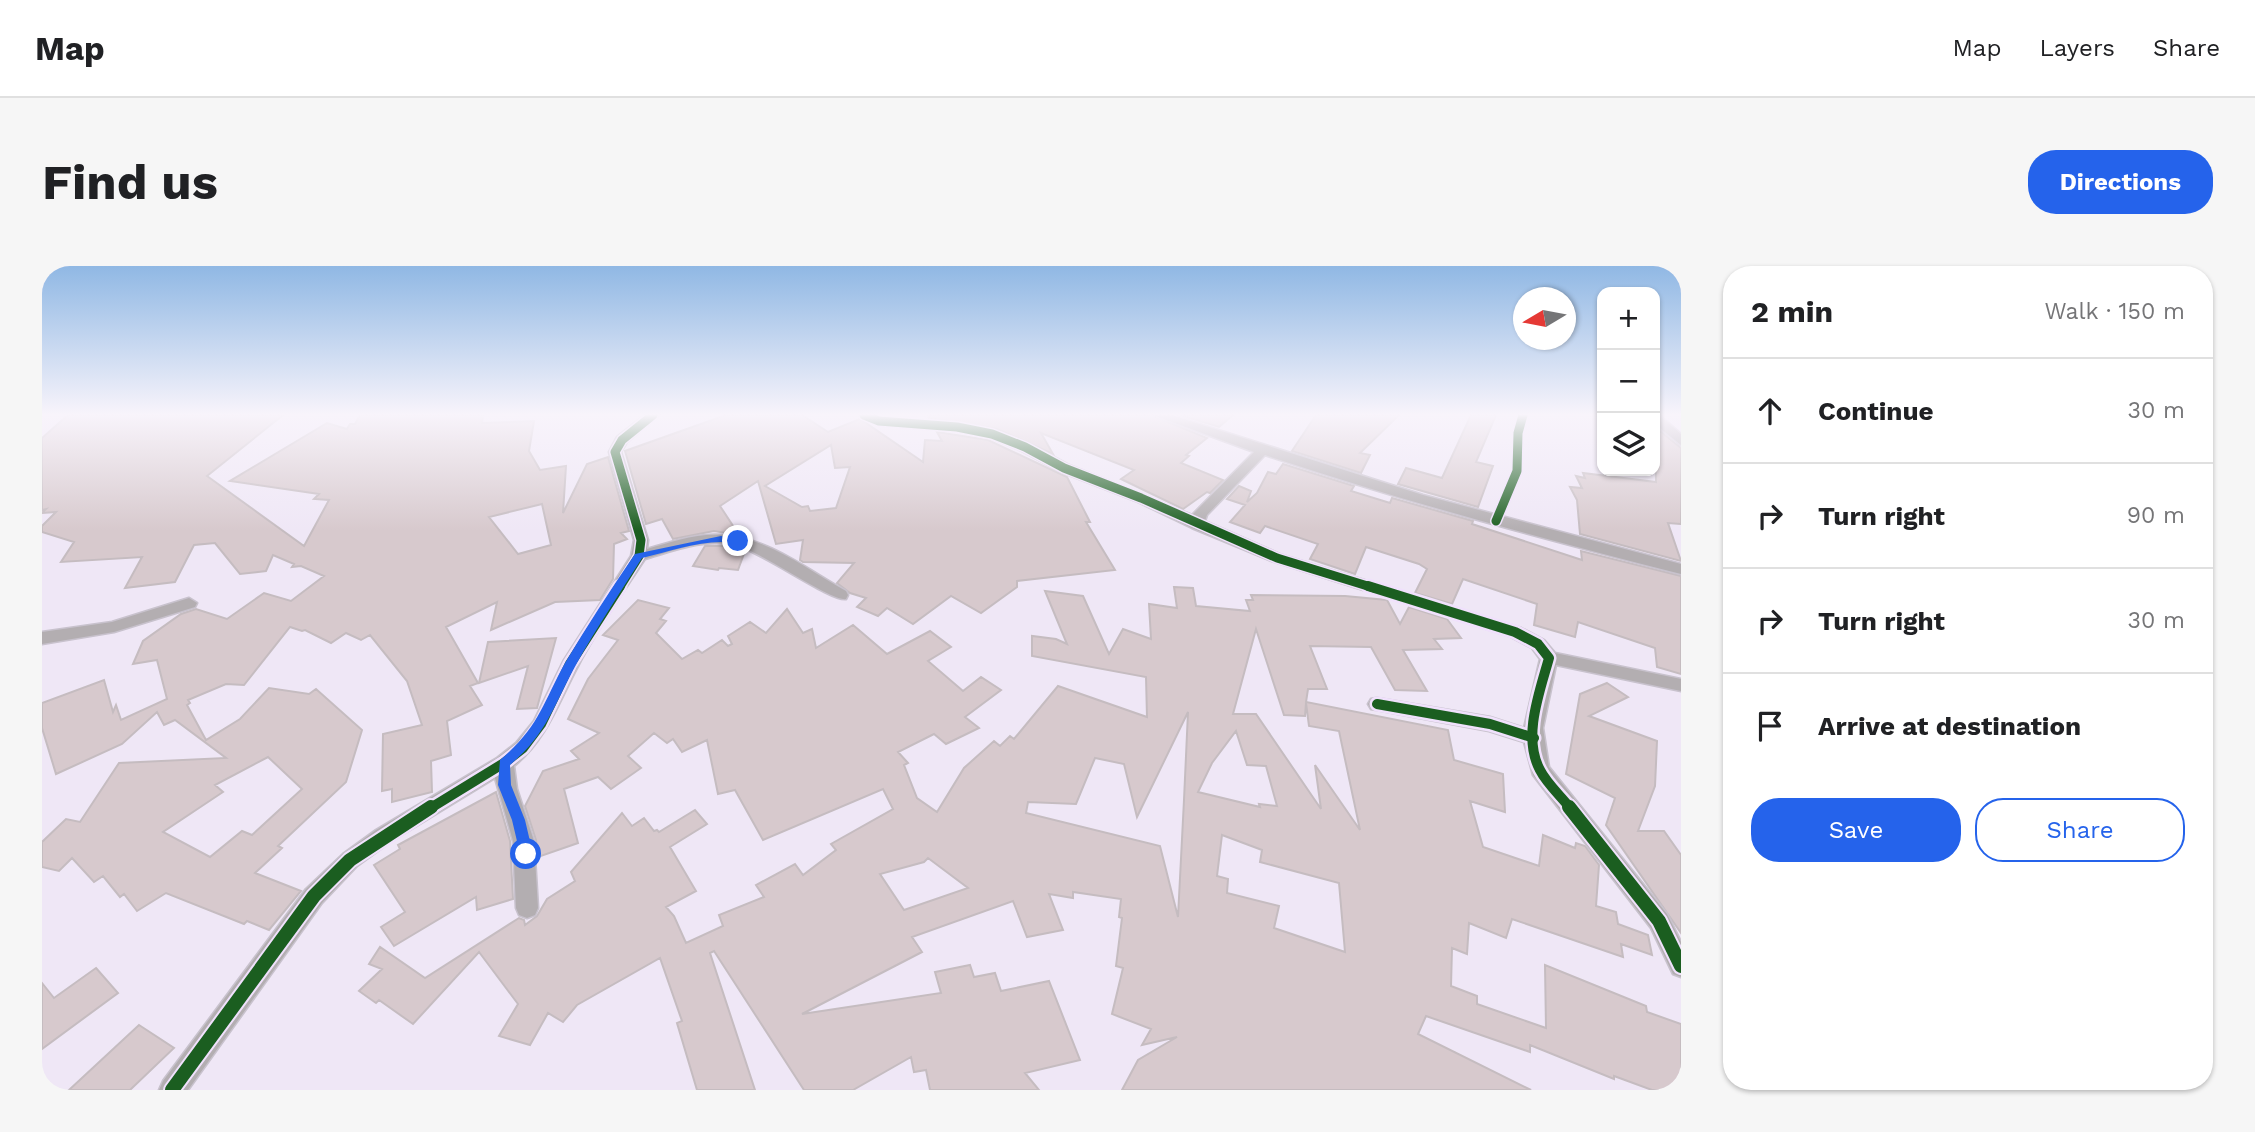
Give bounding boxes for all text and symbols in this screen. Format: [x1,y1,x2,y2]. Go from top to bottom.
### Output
text: Map [35,29,105,68]
text: Map [1953,34,2001,62]
text: Layers [2039,34,2115,62]
text: Share [2153,34,2220,62]
button: Directions [2028,150,2213,214]
text: Find us [42,153,218,211]
north arrow [1513,287,1576,350]
map controls [1597,287,1660,476]
button: + [1597,287,1660,350]
text: 2 min [1751,294,1833,329]
text: Walk · 150 m [2044,298,2185,325]
button: − [1597,350,1660,413]
icon: ahead [1751,392,1789,430]
text: Continue [1818,396,1934,426]
text: 30 m [2128,397,2185,424]
button: layers [1597,413,1660,476]
icon: right [1751,497,1789,535]
text: Turn right [1818,501,1945,531]
text: 90 m [2127,502,2185,529]
route end [722,525,753,556]
icon: right [1751,602,1789,640]
text: Turn right [1818,606,1945,636]
text: 30 m [2128,607,2185,634]
icon: arrive [1751,707,1789,745]
text: Arrive at destination [1818,711,2081,741]
button: Save [1751,798,1961,862]
button: Share [1975,798,2185,862]
route start [510,838,541,869]

